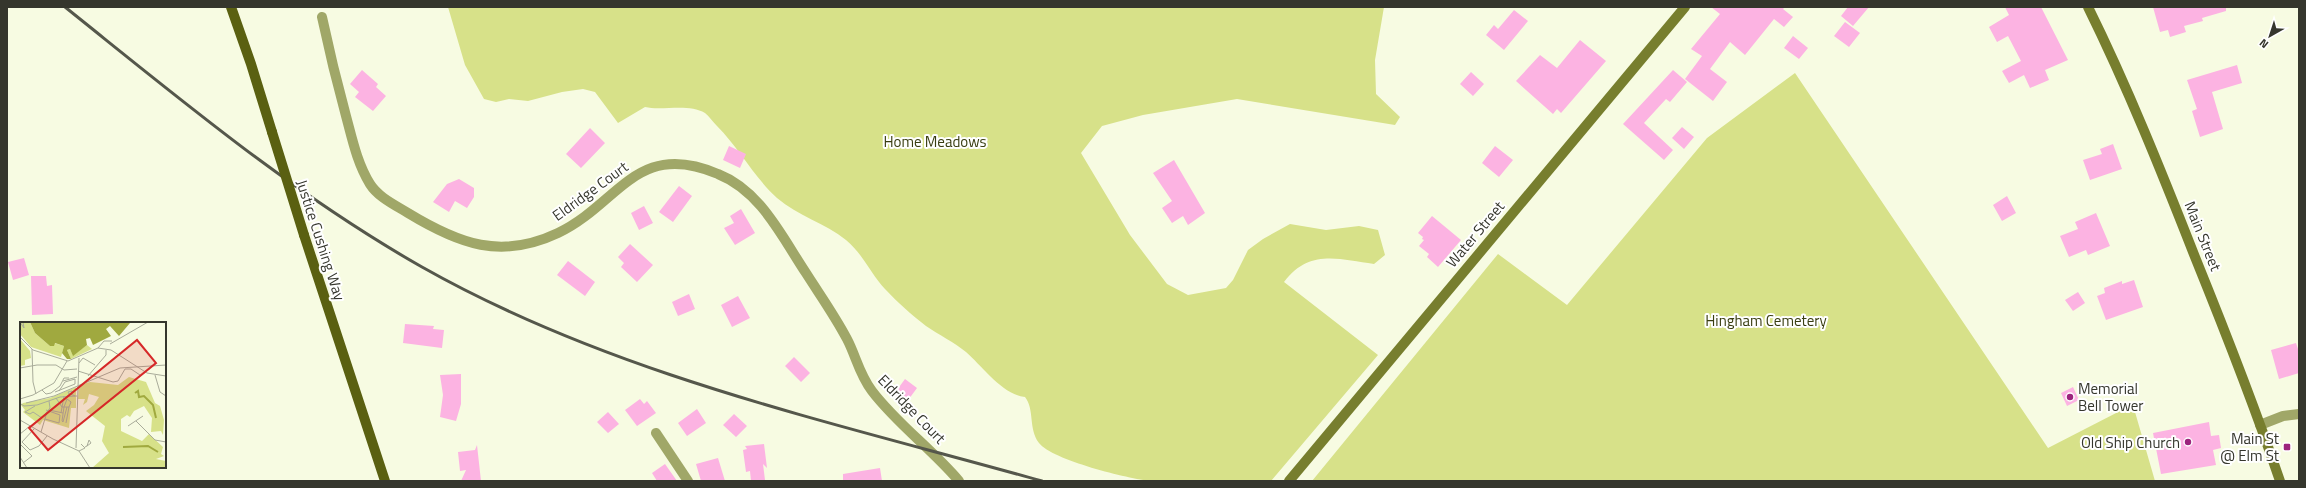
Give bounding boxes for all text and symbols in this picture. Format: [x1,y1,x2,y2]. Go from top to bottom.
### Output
north arrow [2250,16,2290,56]
text: N [2256,35,2272,52]
park label: Home Meadows [883,130,987,153]
street label: Eldridge Court [547,155,633,226]
street label: Justice Cushing Way [291,176,351,304]
street label: Water Street [1440,195,1510,272]
street label: Main Street [2179,198,2228,275]
park label: Hingham Cemetery [1705,309,1827,332]
inset map [20,322,166,468]
street label: Eldridge Court [873,369,952,450]
place label: Memorial Bell Tower [2078,377,2144,417]
marker: Memorial Bell Tower [2065,392,2075,402]
place label: Main St @ Elm St [2220,427,2280,467]
place label: Old Ship Church [2081,431,2180,454]
marker: Old Ship Church [2183,437,2193,447]
marker: Main St @ Elm St [2282,442,2292,452]

